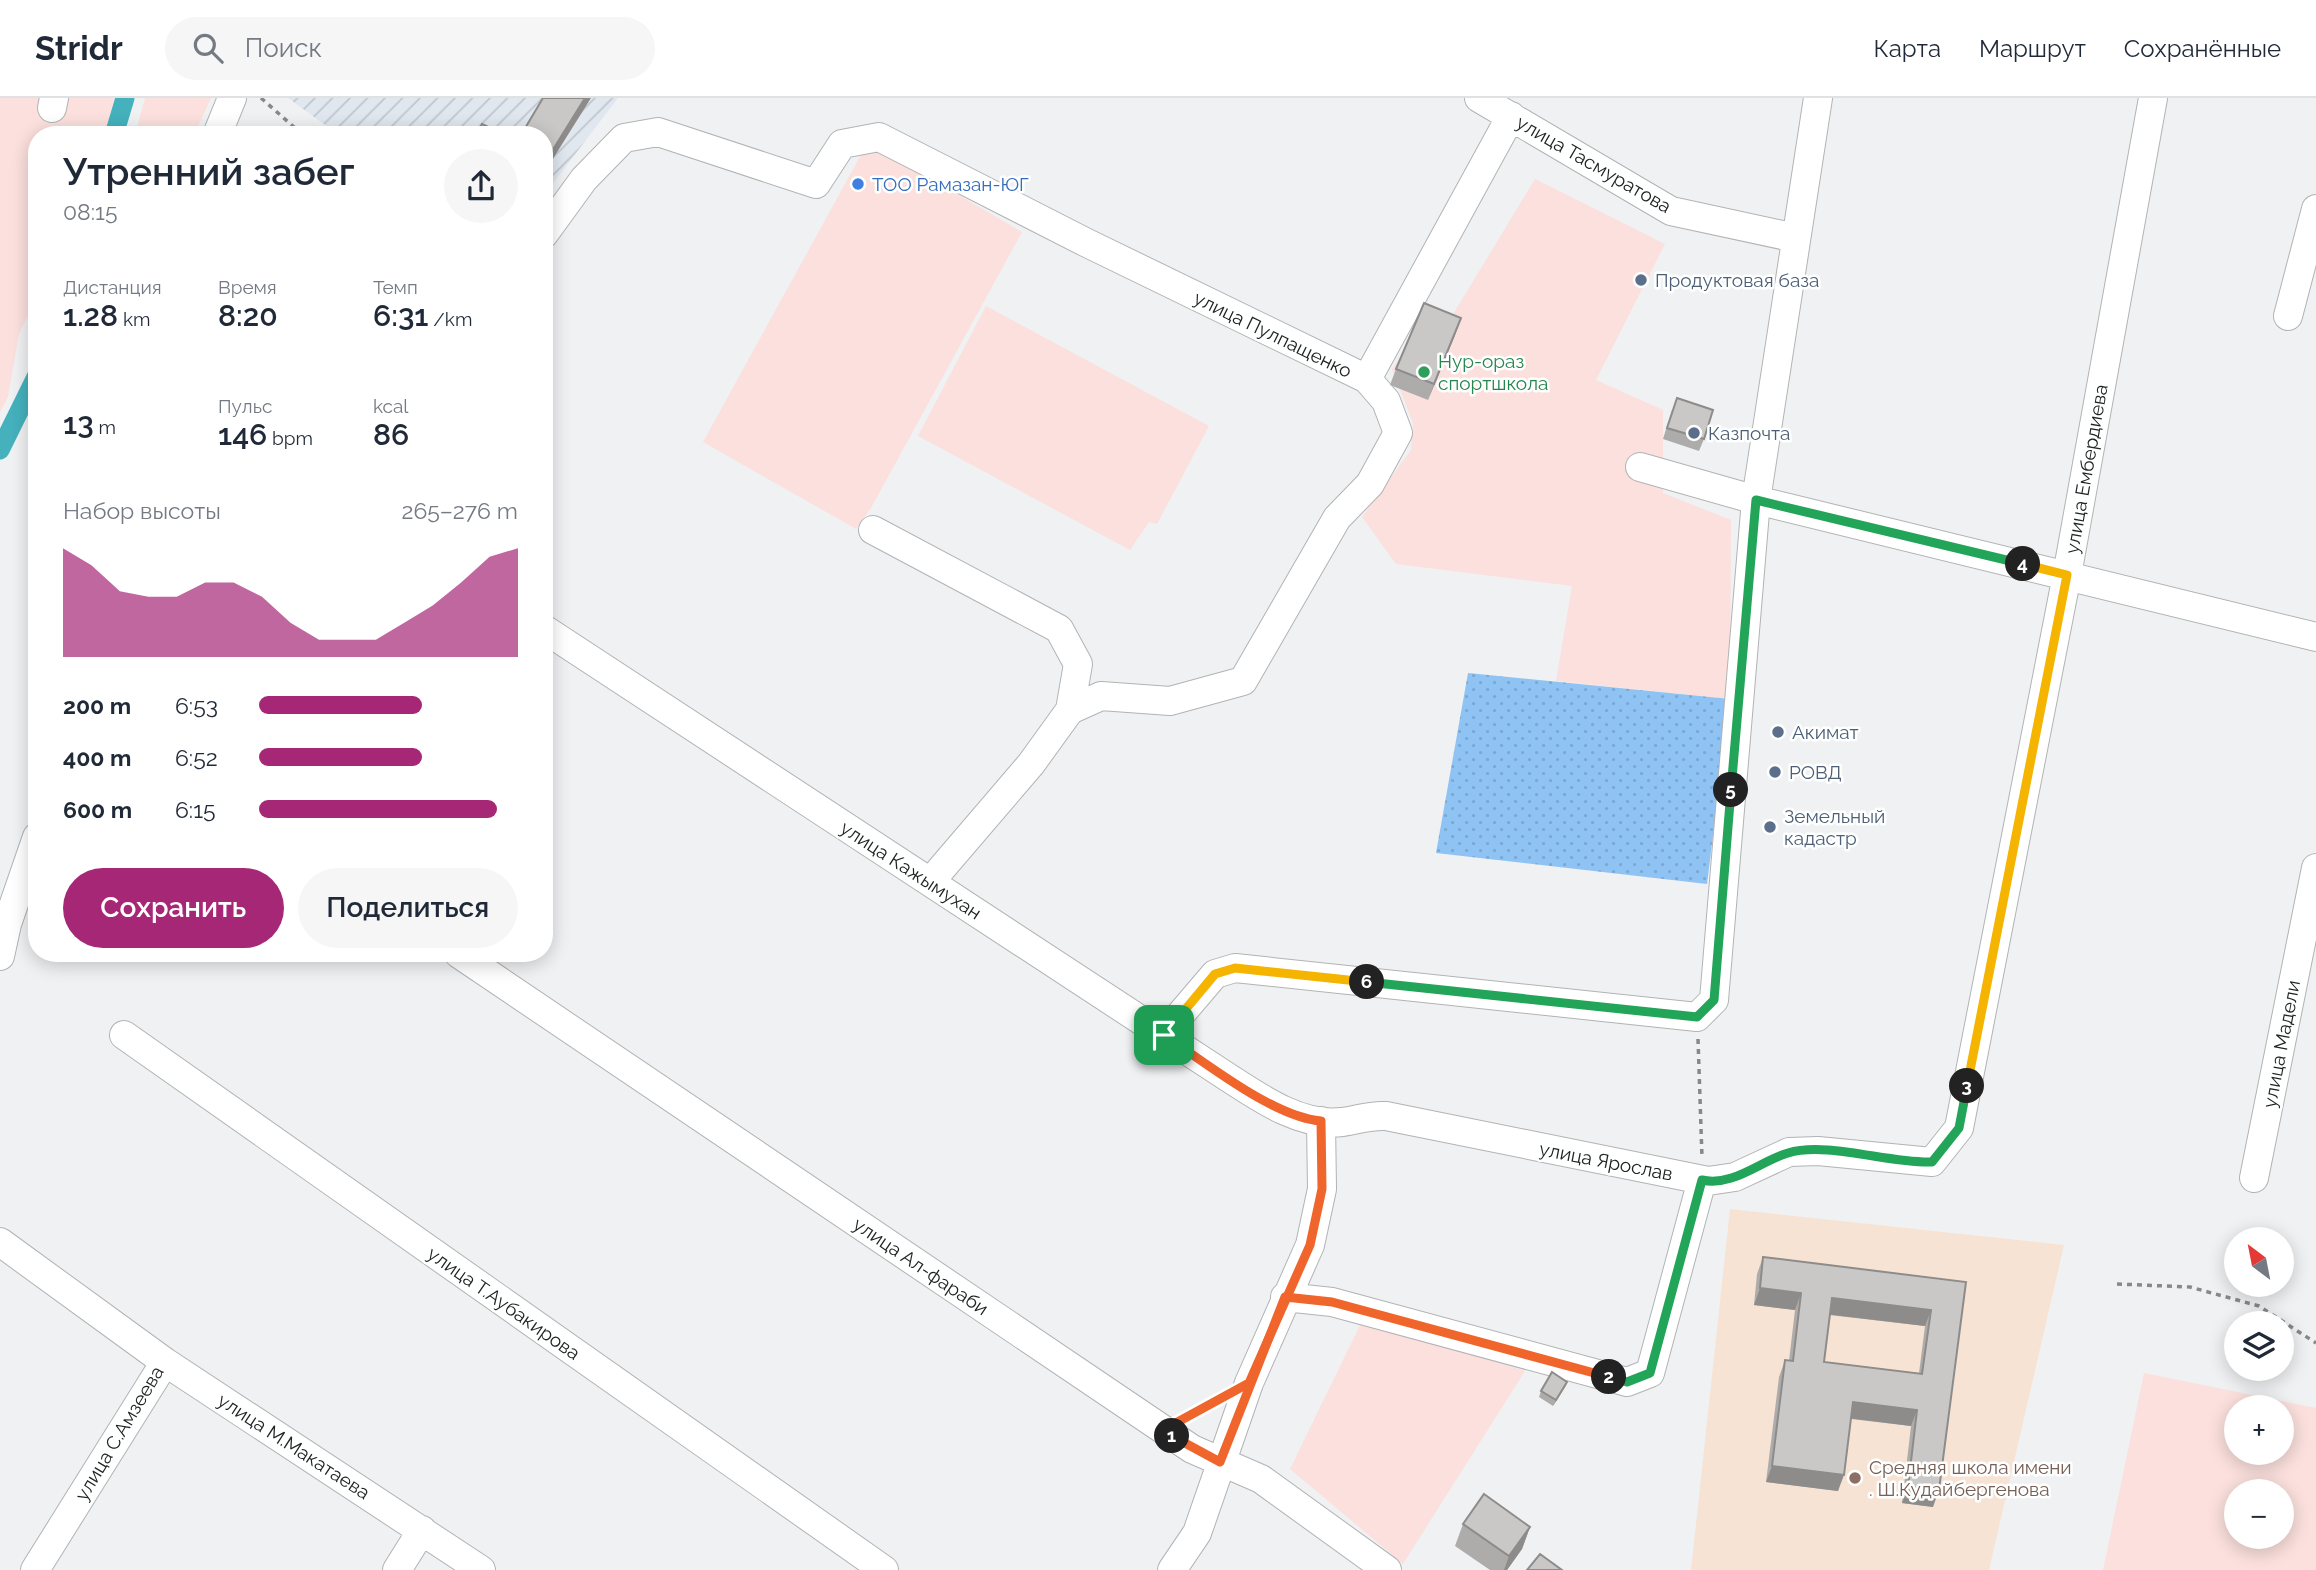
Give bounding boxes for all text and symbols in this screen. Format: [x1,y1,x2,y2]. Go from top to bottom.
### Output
search box [165,17,655,80]
text: Stridr [35,29,123,68]
icon: search [189,29,227,67]
text: Поиск [245,33,322,63]
text: Карта [1873,34,1941,63]
text: Маршрут [1979,34,2086,63]
text: Сохранённые [2124,34,2281,63]
street label: улица Тасмуратова [1513,111,1675,217]
text: Утренний забег [63,149,355,194]
button: share [444,149,518,223]
place label: ТОО Рамазан-ЮГ [872,173,1029,195]
marker: ТОО Рамазан-ЮГ [850,176,866,192]
text: 08:15 [63,198,117,225]
place label: Продуктовая база [1655,269,1819,291]
marker: Продуктовая база [1633,272,1649,288]
text: Дистанция [63,276,162,298]
text: Время [218,276,277,298]
text: Темп [373,276,418,298]
street label: улица Пулпащенко [1190,286,1356,382]
text: 1.28 [63,298,118,333]
text: 8:20 [218,298,278,333]
text: 6:31 [373,298,429,333]
text: km [118,308,150,330]
text: /km [429,308,472,330]
place label: Нур-ораз спортшкола [1438,350,1548,394]
marker: Нур-ораз спортшкола [1416,364,1432,380]
street label: улица Ембердиева [2060,382,2112,556]
text: Пульс [218,395,272,417]
text: kcal [373,395,409,417]
text: 13 [63,406,94,441]
text: m [94,416,116,438]
text: 146 [218,417,267,452]
text: 86 [373,417,409,452]
place label: Казпочта [1708,422,1790,444]
marker: Казпочта [1686,425,1702,441]
text: bpm [267,427,313,449]
text: Набор высоты [63,497,221,524]
text: 265–276 m [402,497,518,524]
pin: 4 [2006,546,2040,582]
text: 4 [2017,552,2028,574]
text: 200 m [63,692,131,719]
text: 6:53 [175,692,218,719]
place label: Акимат [1792,721,1859,743]
marker: Акимат [1770,724,1786,740]
text: 400 m [63,744,131,771]
text: 6:52 [175,744,218,771]
place label: РОВД [1789,761,1842,783]
marker: РОВД [1767,764,1783,780]
pin: 5 [1714,772,1748,808]
text: 5 [1725,778,1736,800]
text: 600 m [63,796,132,823]
text: 6:15 [175,796,216,823]
place label: Земельный кадастр [1784,805,1885,849]
street label: улица Кажымухан [836,816,986,924]
marker: Земельный кадастр [1762,819,1778,835]
button: Сохранить [63,868,284,948]
button: Поделиться [298,868,518,948]
pin: 6 [1350,964,1384,1000]
text: 6 [1361,970,1372,992]
street label: улица Мадели [2258,978,2304,1110]
pin [1134,1005,1194,1065]
icon: arrive [1145,1016,1183,1054]
pin: 3 [1950,1068,1984,1104]
text: 3 [1961,1074,1972,1096]
street label: улица Ярослав [1537,1137,1675,1185]
street label: улица Ал-фараби [849,1213,993,1319]
north arrow [2224,1227,2294,1297]
map controls [2224,1227,2294,1549]
street label: улица Т.Аубакирова [424,1242,584,1364]
button: layers [2224,1311,2294,1381]
pin: 2 [1592,1360,1626,1394]
street label: улица С.Амзеева [70,1362,168,1504]
text: 2 [1603,1365,1614,1387]
street label: улица М.Макатаева [214,1389,374,1503]
button: + [2224,1395,2294,1465]
pin: 1 [1154,1418,1190,1454]
text: 1 [1167,1424,1176,1446]
place label: Средняя школа имени . Ш.Кудайбергенова [1869,1456,2072,1500]
marker: Средняя школа имени . Ш.Кудайбергенова [1847,1470,1863,1486]
button: − [2224,1479,2294,1549]

